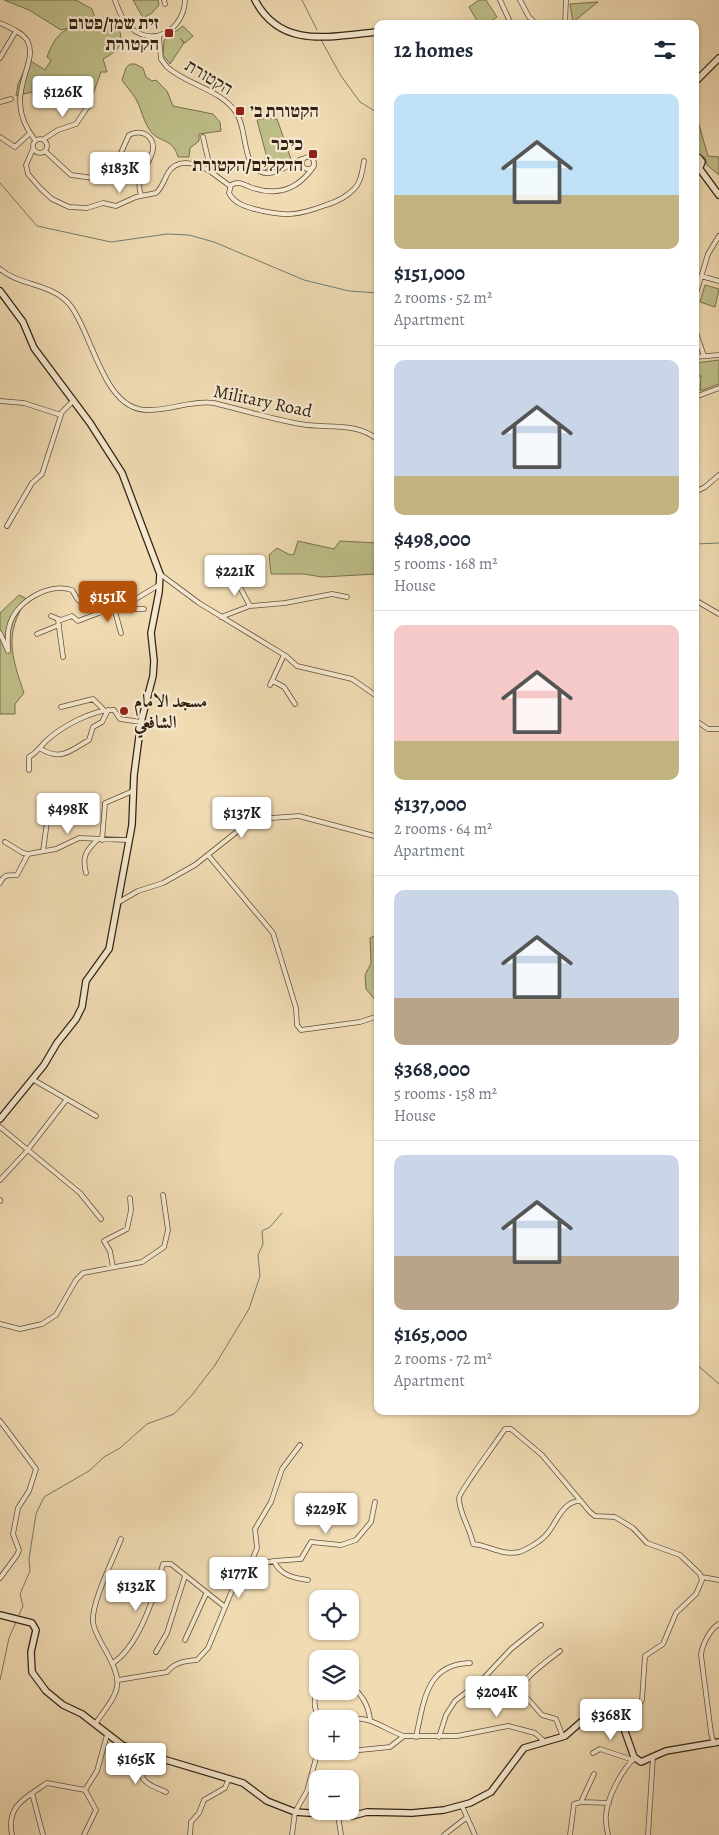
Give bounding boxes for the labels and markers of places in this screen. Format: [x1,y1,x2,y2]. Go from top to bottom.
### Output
place label: זית שמן/פטום הקטורת [68,11,159,56]
marker: זית שמן/פטום הקטורת [163,27,175,39]
pin: $126K [28,76,98,118]
place label: הקטורת ב׳ [250,99,319,123]
marker: הקטורת ב׳ [234,105,246,117]
place label: כיכר הדקלים/הקטורת [192,132,303,177]
marker: כיכר הדקלים/הקטורת [307,148,319,160]
pin: $183K [85,152,155,194]
pin: $221K [200,554,270,597]
pin: $151K [73,580,143,623]
place label: مسجد الامام الشافعي [134,689,207,739]
marker: مسجد الامام الشافعي [118,705,130,717]
pin: $498K [33,792,103,835]
pin: $137K [207,796,277,839]
pin: $229K [291,1492,361,1535]
pin: $177K [204,1556,274,1599]
pin: $132K [101,1570,171,1612]
pin: $204K [462,1676,532,1718]
pin: $368K [576,1698,646,1741]
pin: $165K [101,1742,171,1785]

